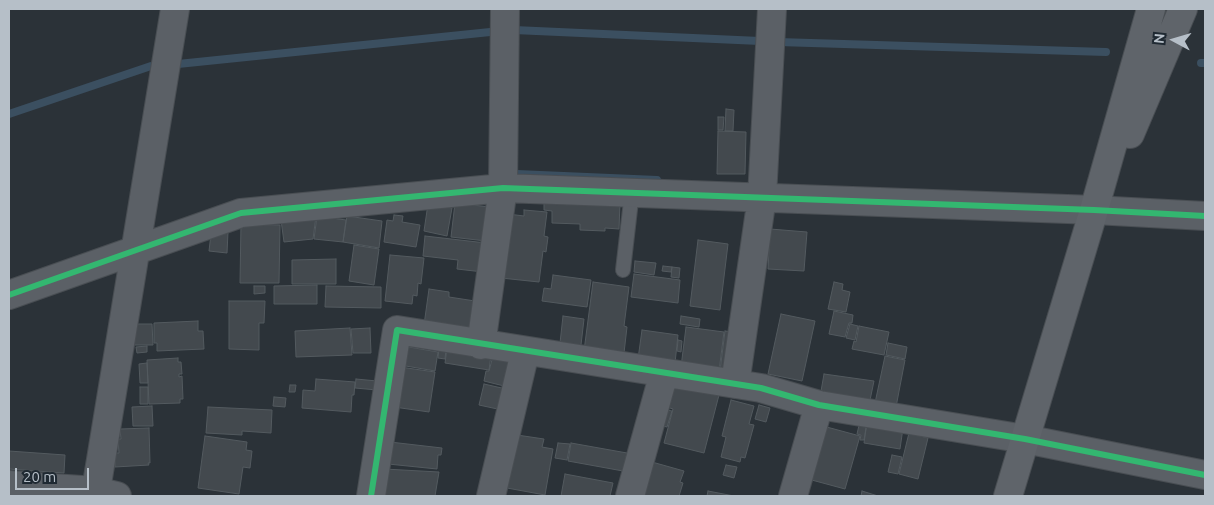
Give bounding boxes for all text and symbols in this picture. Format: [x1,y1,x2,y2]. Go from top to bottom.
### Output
north arrow [1149,15,1199,65]
text: N [1151,32,1168,44]
scale bar [18,458,91,490]
text: 20 m [23,468,56,485]

